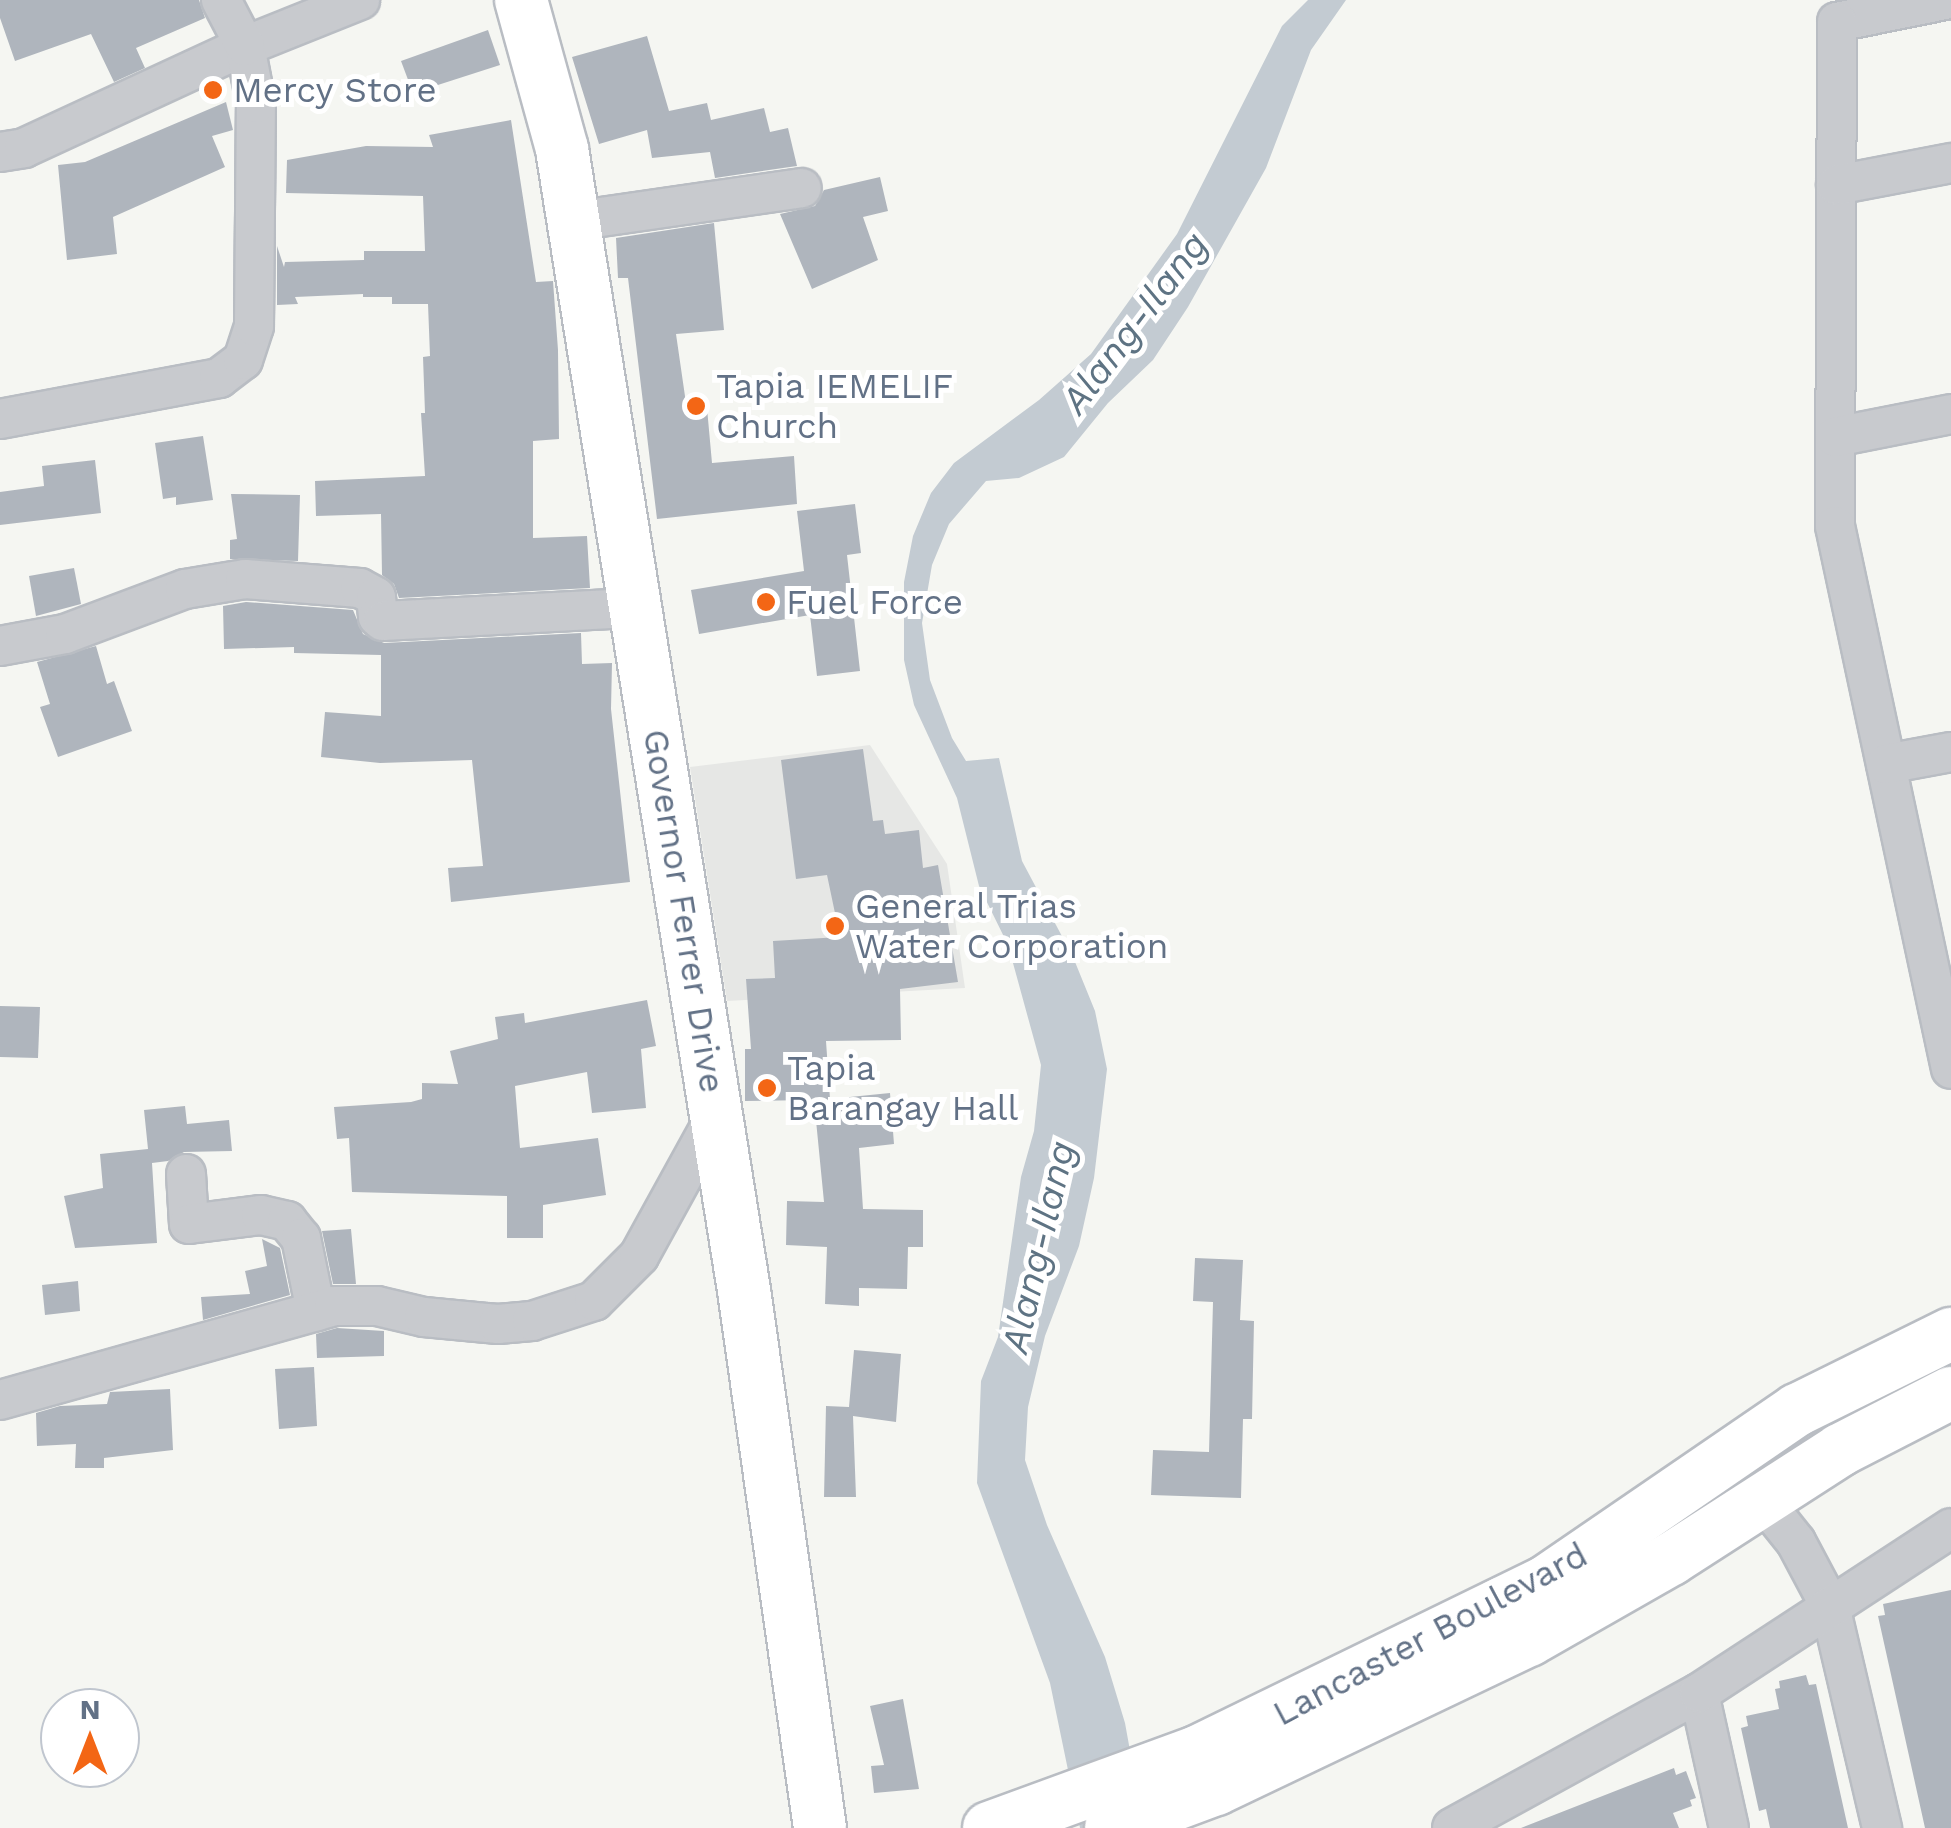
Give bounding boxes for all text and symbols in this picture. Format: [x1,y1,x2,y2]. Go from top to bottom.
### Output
place label: Mercy Store [233,69,437,111]
marker: Mercy Store [202,79,224,101]
water label: Alang-Ilang [1052,223,1218,423]
place label: Tapia IEMELIF Church [716,365,954,447]
marker: Tapia IEMELIF Church [685,395,707,417]
place label: Fuel Force [786,581,964,623]
marker: Fuel Force [755,591,777,613]
street label: Governor Ferrer Drive [634,726,734,1096]
place label: General Trias Water Corporation [855,885,1169,967]
marker: General Trias Water Corporation [824,915,846,937]
place label: Tapia Barangay Hall [787,1047,1019,1129]
marker: Tapia Barangay Hall [756,1077,778,1099]
water label: Alang-Ilang [992,1137,1086,1357]
street label: Lancaster Boulevard [1265,1533,1595,1735]
north arrow [40,1688,140,1788]
text: N [80,1693,100,1726]

